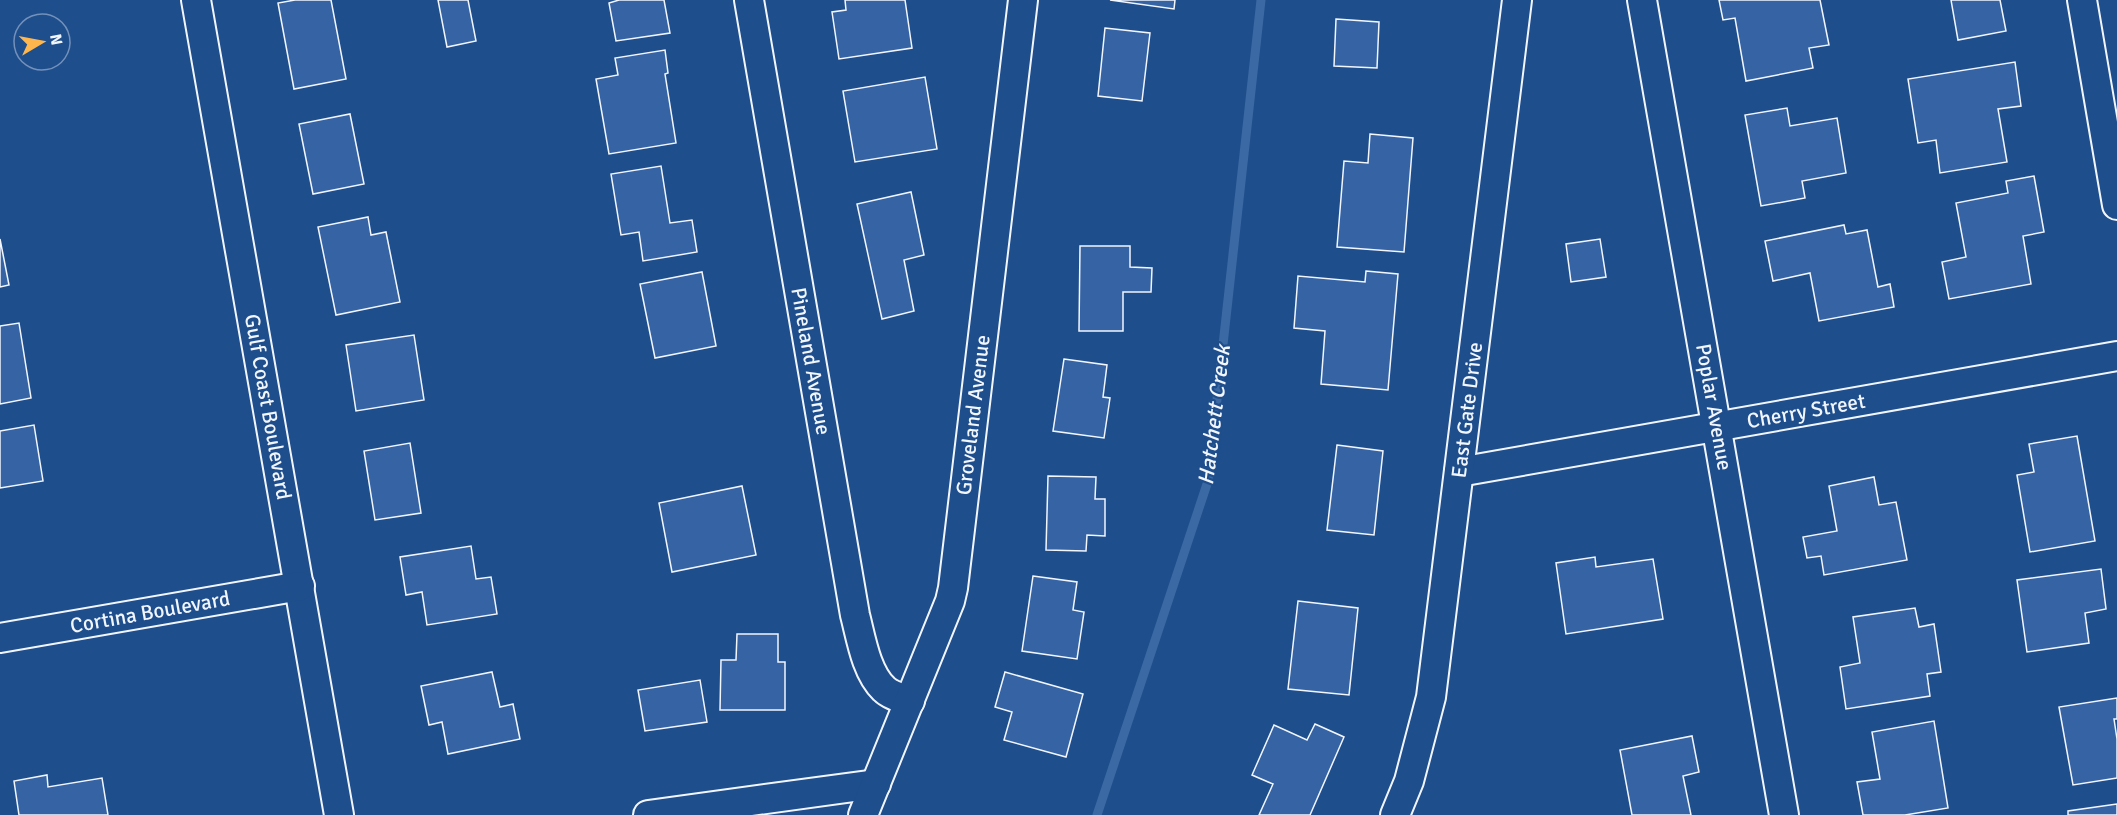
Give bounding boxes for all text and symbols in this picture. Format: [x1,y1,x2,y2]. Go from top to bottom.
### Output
north arrow [12,12,72,72]
text: N [45,32,67,47]
street label: Pineland Avenue [785,285,837,437]
street label: Gulf Coast Boulevard [239,312,297,502]
street label: Groveland Avenue [950,333,996,497]
water label: Hatchett Creek [1192,341,1236,487]
street label: East Gate Drive [1446,341,1488,479]
street label: Poplar Avenue [1690,342,1738,472]
street label: Cherry Street [1745,388,1867,434]
street label: Cortina Boulevard [68,585,232,639]

